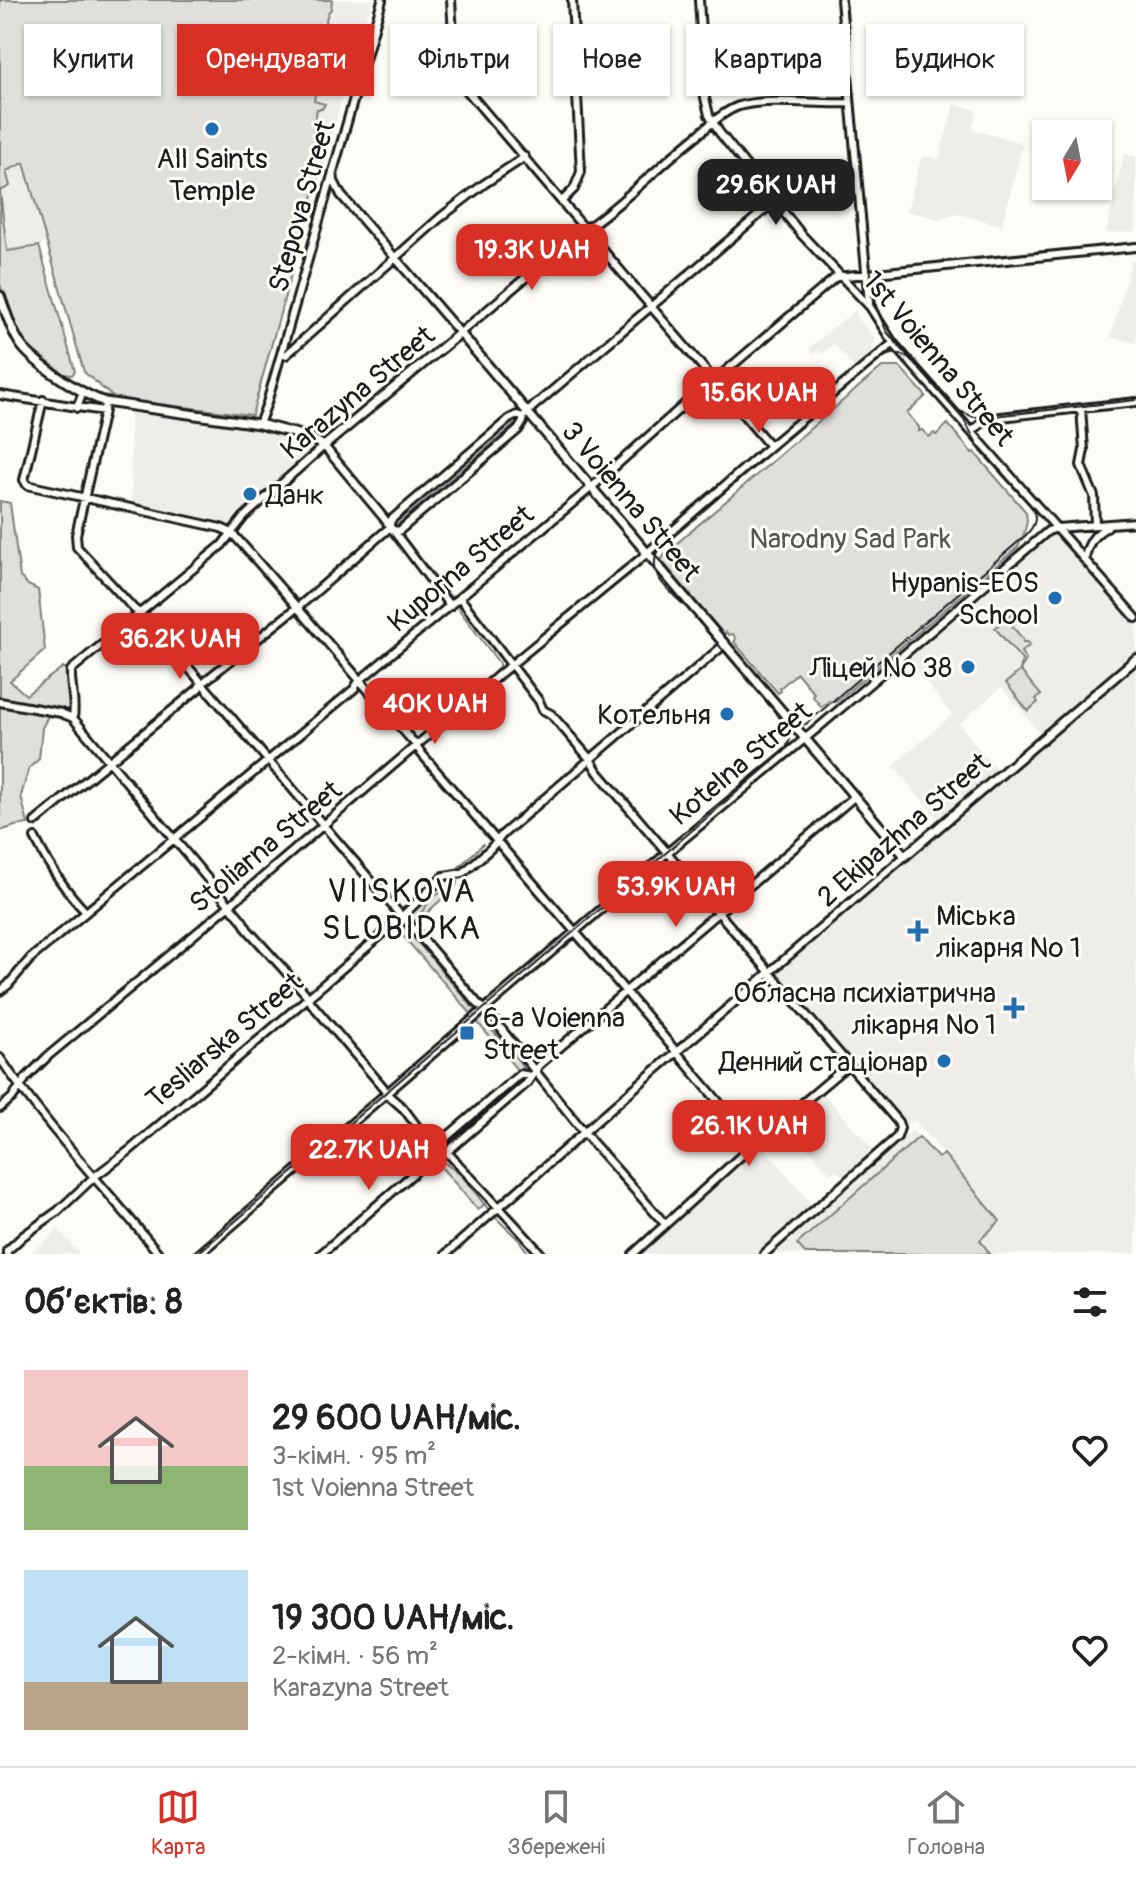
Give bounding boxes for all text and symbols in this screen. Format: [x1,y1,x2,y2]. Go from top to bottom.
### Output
chip: Купити [24,24,161,96]
chip: Орендувати [177,24,374,96]
chip: Фільтри [390,24,537,96]
chip: Нове [553,24,670,96]
chip: Квартира [686,24,850,96]
chip: Будинок [866,24,1024,96]
street label: Stepova Street [261,116,344,296]
marker: All Saints Temple [203,120,221,138]
north arrow [1032,120,1112,200]
map controls [1032,120,1112,200]
place label: All Saints Temple [157,142,268,209]
pin: 29.6K UAH [684,159,868,227]
text: 29.6K UAH [716,169,836,201]
pin: 19.3K UAH [440,224,624,292]
text: 19.3K UAH [474,234,590,266]
street label: 1st Voienna Street [855,264,1022,454]
street label: Karazyna Street [274,318,443,468]
pin: 15.6K UAH [667,367,851,435]
text: 15.6K UAH [701,377,817,409]
street label: 3 Voienna Street [554,415,709,590]
place label: Данк [265,478,324,513]
marker: Данк [241,485,259,503]
street label: Kuporna Street [381,497,542,640]
park label: Narodny Sad Park [749,522,951,557]
place label: Hypanis-EOS School [890,566,1039,633]
marker: Hypanis-EOS School [1046,589,1064,607]
pin: 36.2K UAH [88,613,272,681]
text: 36.2K UAH [119,623,241,655]
place label: Ліцей № 38 [809,651,952,686]
marker: Ліцей № 38 [959,658,977,676]
pin: 40K UAH [361,678,509,746]
text: 40K UAH [383,688,487,720]
street label: Kotelna Street [663,694,820,834]
place label: Котельня [597,698,711,733]
marker: Котельня [718,705,736,723]
street label: 2 Ekipazhna Street [810,745,998,915]
street label: Stoliarna Street [183,773,350,921]
pin: 53.9K UAH [584,861,768,929]
text: 53.9K UAH [616,871,736,903]
district label: VIISKOVA SLOBIDKA [322,872,482,949]
place label: Міська лікарня № 1 [936,899,1081,966]
marker: Міська лікарня № 1 [907,920,929,942]
street label: Tesliarska Street [139,965,311,1117]
place label: Обласна психіатрична лікарня № 1 [733,976,996,1043]
marker: Обласна психіатрична лікарня № 1 [1003,997,1025,1019]
place label: 6-a Voienna Street [483,1001,625,1068]
marker: 6-a Voienna Street [458,1024,476,1042]
place label: Денний стаціонар [718,1045,928,1080]
marker: Денний стаціонар [935,1052,953,1070]
pin: 26.1K UAH [657,1100,841,1168]
text: 26.1K UAH [690,1110,808,1142]
pin: 22.7K UAH [277,1124,461,1192]
text: 22.7K UAH [309,1134,429,1166]
icon: filters [1068,1280,1112,1324]
text: Об’єктів: 8 [24,1281,182,1324]
text: 29 600 UAH/міс. [272,1397,521,1440]
icon: home [88,1402,184,1498]
icon: heart [1068,1428,1112,1472]
text: 3-кімн. · 95 m² [272,1440,436,1472]
text: 1st Voienna Street [272,1472,474,1504]
text: 19 300 UAH/міс. [272,1597,514,1640]
icon: home [88,1602,184,1698]
icon: heart [1068,1628,1112,1672]
text: 2-кімн. · 56 m² [272,1640,438,1672]
text: Karazyna Street [272,1672,449,1704]
tab: Карта [151,1785,206,1861]
tab: Збережені [508,1785,605,1861]
tab: Головна [907,1785,985,1861]

